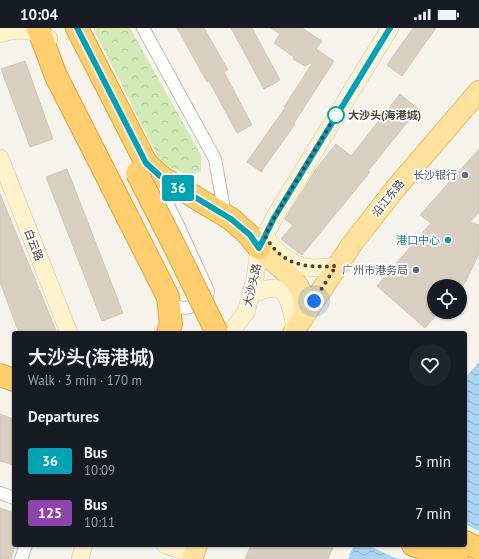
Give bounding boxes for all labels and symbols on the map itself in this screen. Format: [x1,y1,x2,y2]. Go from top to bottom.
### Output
marker: 大沙头(海港城) [327,106,345,124]
place label: 大沙头(海港城) [348,108,421,122]
place label: 长沙银行 [413,168,457,182]
marker: 长沙银行 [460,170,470,180]
line badge: 36 [160,175,196,201]
street label: 沿江东路 [369,176,407,220]
street label: 白云路 [22,227,46,263]
place label: 港口中心 [396,233,440,247]
marker: 港口中心 [443,235,453,245]
street label: 大沙头路 [240,262,264,308]
place label: 广州市港务局 [342,263,408,277]
marker: 广州市港务局 [411,265,421,275]
your location [304,291,324,311]

